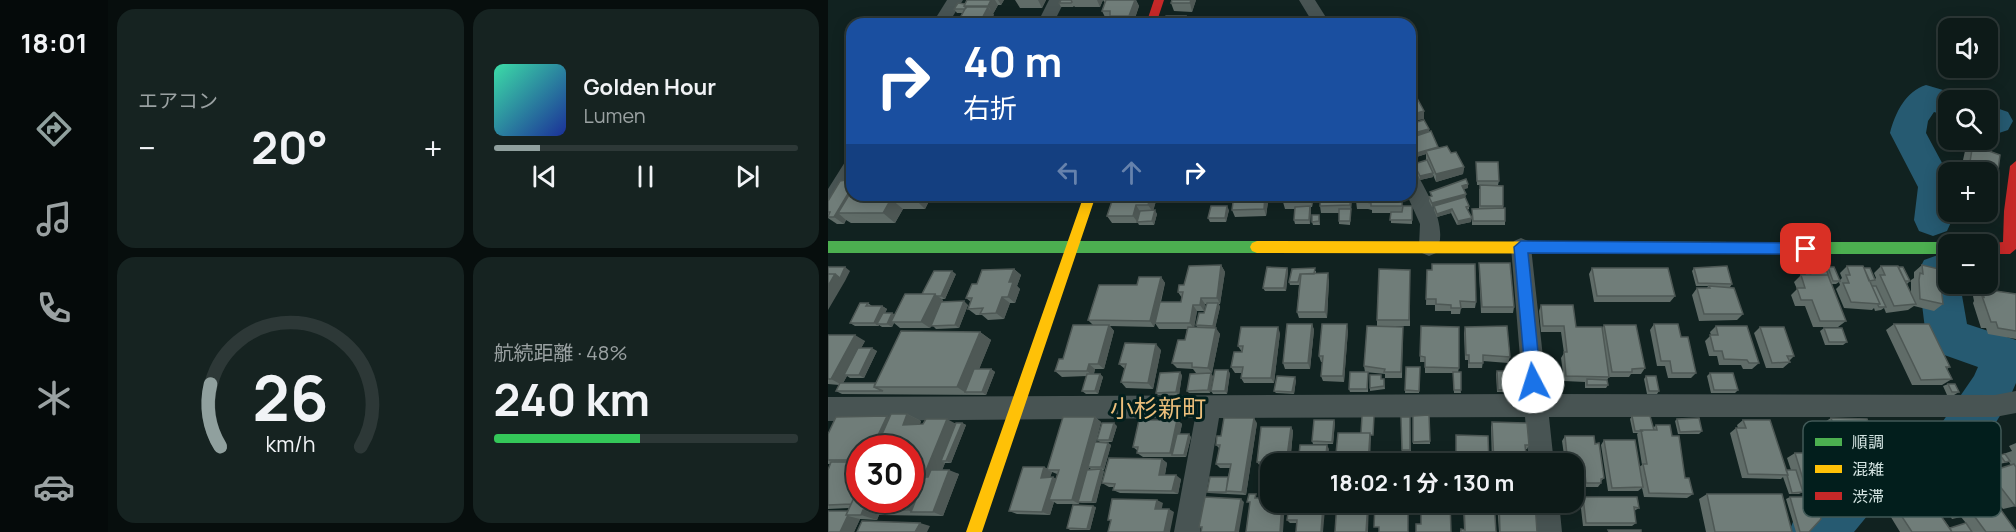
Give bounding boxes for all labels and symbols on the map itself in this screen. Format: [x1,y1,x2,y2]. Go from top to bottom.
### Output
pin [1780,223,1831,274]
position arrow [1501,350,1565,414]
district label: 小杉新町 [1110,391,1206,424]
legend [1803,421,2001,517]
text: 順調 [1852,431,1884,453]
speed limit sign: 30 [846,435,924,513]
text: 混雑 [1852,458,1884,480]
text: 渋滞 [1852,485,1884,507]

